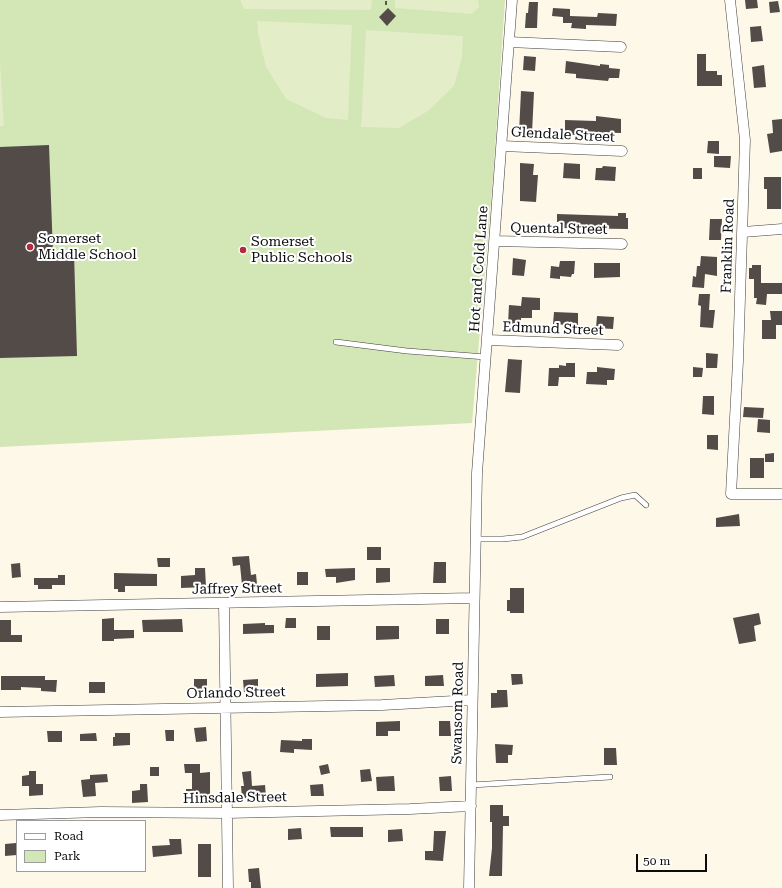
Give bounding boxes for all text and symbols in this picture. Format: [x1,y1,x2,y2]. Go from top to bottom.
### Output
street label: Glendale Street [511,124,615,146]
street label: Franklin Road [718,198,738,294]
street label: Hot and Cold Lane [466,205,492,333]
street label: Quental Street [510,220,608,238]
place label: Somerset Middle School [38,231,137,264]
place label: Somerset Public Schools [251,234,352,266]
marker: Somerset Middle School [25,242,35,252]
marker: Somerset Public Schools [238,245,248,255]
street label: Edmund Street [502,319,604,339]
street label: Jaffrey Street [192,580,282,598]
street label: Swansom Road [449,662,467,764]
street label: Orlando Street [186,684,286,702]
street label: Hinsdale Street [183,789,287,807]
legend [16,820,146,872]
text: Road [54,829,83,843]
scale bar [638,846,709,872]
text: Park [54,849,80,863]
text: 50 m [643,854,670,868]

